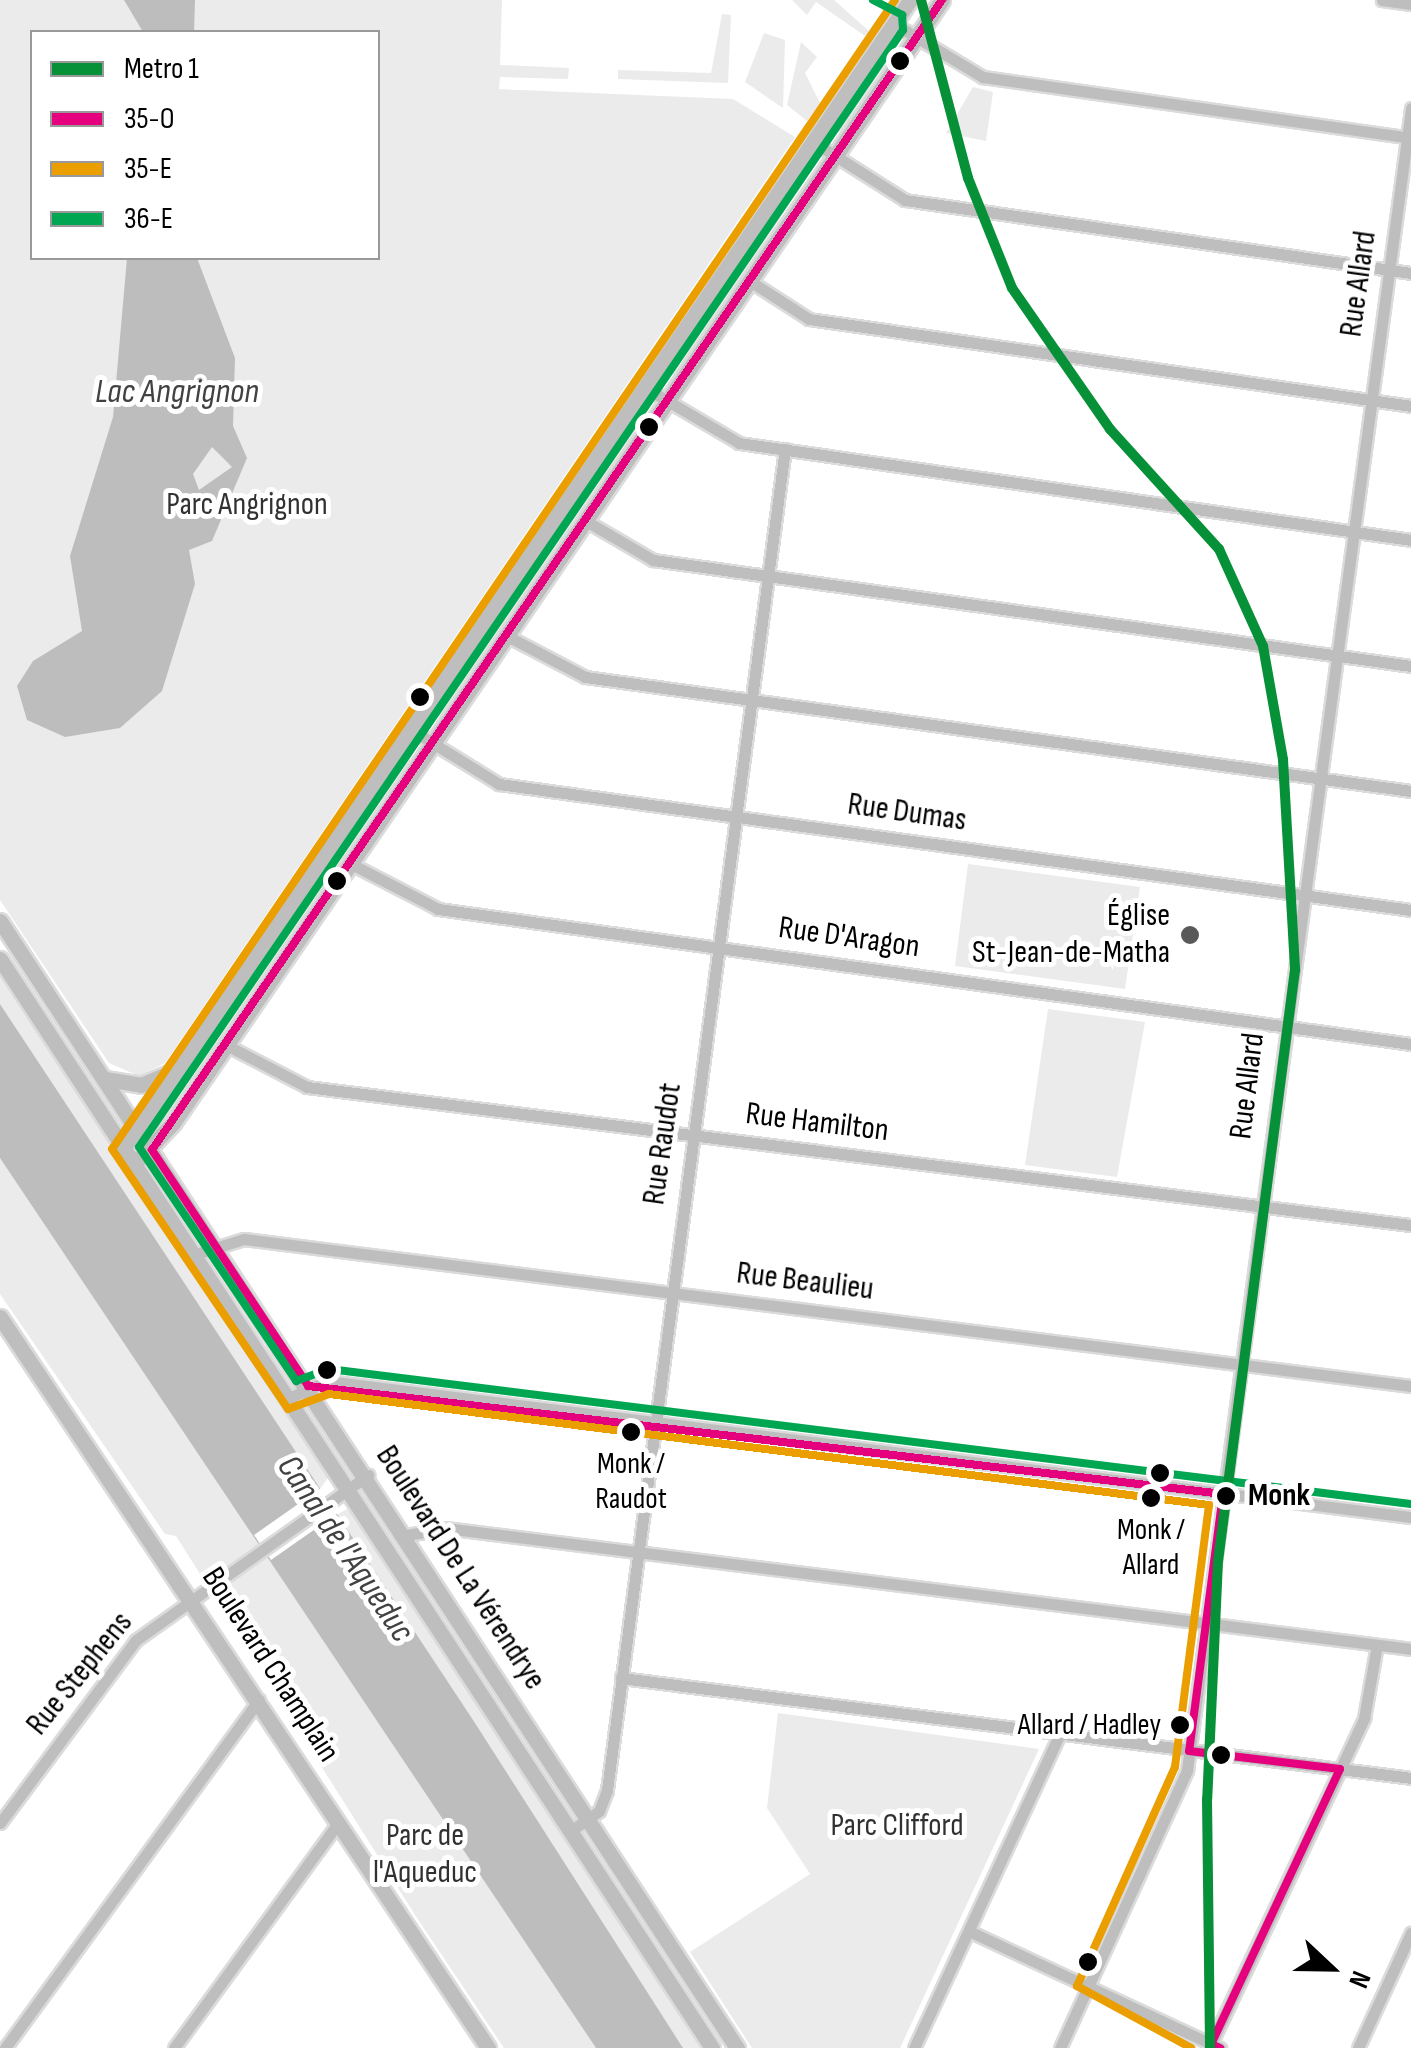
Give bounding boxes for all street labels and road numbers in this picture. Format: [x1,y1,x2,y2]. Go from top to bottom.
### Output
street label: Rue Allard [1333,229,1385,339]
street label: Rue Dumas [845,786,969,840]
street label: Rue D'Aragon [776,909,922,967]
street label: Rue Allard [1222,1031,1274,1141]
street label: Rue Raudot [635,1081,691,1207]
street label: Rue Hamilton [743,1095,891,1151]
street label: Rue Beaulieu [734,1255,876,1309]
street label: Boulevard De La Vérendrye [367,1439,553,1697]
street label: Boulevard Champlain [193,1561,347,1769]
street label: Rue Stephens [19,1605,141,1743]

